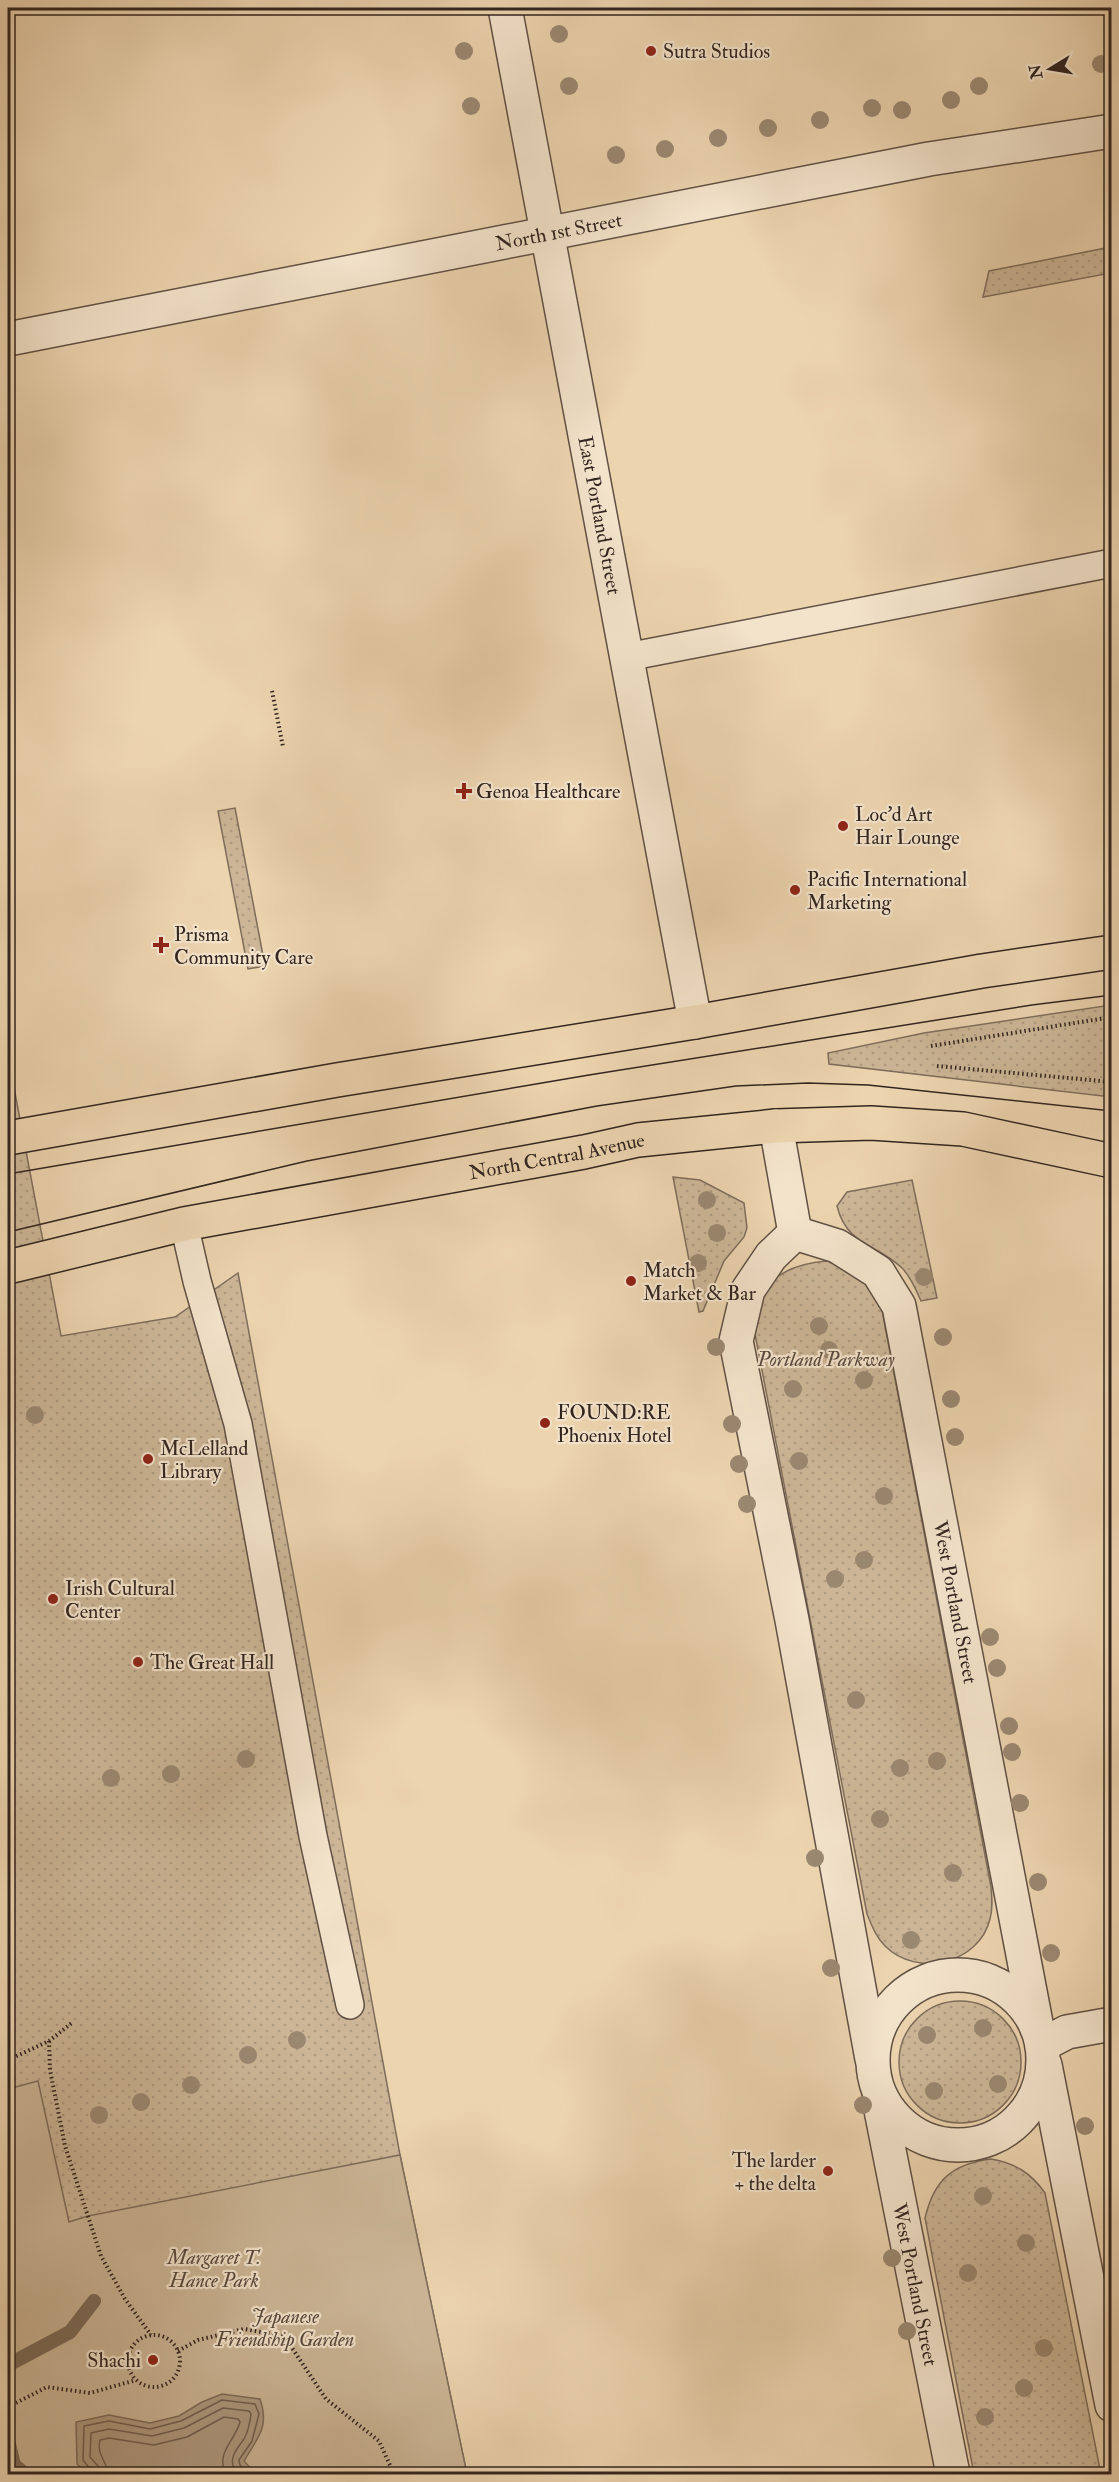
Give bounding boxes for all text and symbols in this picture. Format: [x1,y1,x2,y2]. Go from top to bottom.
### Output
place label: Sutra Studios [663,39,770,64]
north arrow [1020,39,1080,99]
marker: Sutra Studios [644,44,658,58]
text: N [1025,62,1048,82]
street label: North 1st Street [493,207,625,256]
street label: East Portland Street [572,434,627,597]
place label: Genoa Healthcare [476,779,620,804]
marker: Genoa Healthcare [457,784,471,798]
place label: Loc’d Art Hair Lounge [855,802,960,850]
marker: Loc’d Art Hair Lounge [836,819,850,833]
place label: Pacific International Marketing [807,867,967,915]
marker: Pacific International Marketing [788,883,802,897]
place label: Prisma Community Care [174,922,313,970]
marker: Prisma Community Care [152,936,170,954]
street label: North Central Avenue [467,1127,646,1185]
place label: Match Market & Bar [643,1258,756,1306]
marker: Match Market & Bar [624,1274,638,1288]
park label: Portland Parkway [756,1347,895,1372]
place label: FOUND:RE Phoenix Hotel [557,1400,672,1448]
marker: FOUND:RE Phoenix Hotel [538,1416,552,1430]
place label: McLelland Library [160,1436,248,1484]
marker: McLelland Library [141,1452,155,1466]
street label: West Portland Street [927,1518,983,1686]
place label: Irish Cultural Center [65,1576,175,1624]
marker: Irish Cultural Center [46,1592,60,1606]
place label: The Great Hall [150,1650,274,1675]
marker: The Great Hall [131,1655,145,1669]
place label: The larder + the delta [732,2148,817,2196]
marker: The larder + the delta [821,2164,835,2178]
street label: West Portland Street [887,2200,943,2368]
park label: Margaret T. Hance Park [166,2245,261,2293]
park label: Japanese Friendship Garden [215,2304,354,2352]
place label: Shachi [87,2348,141,2373]
marker: Shachi [146,2353,160,2367]

